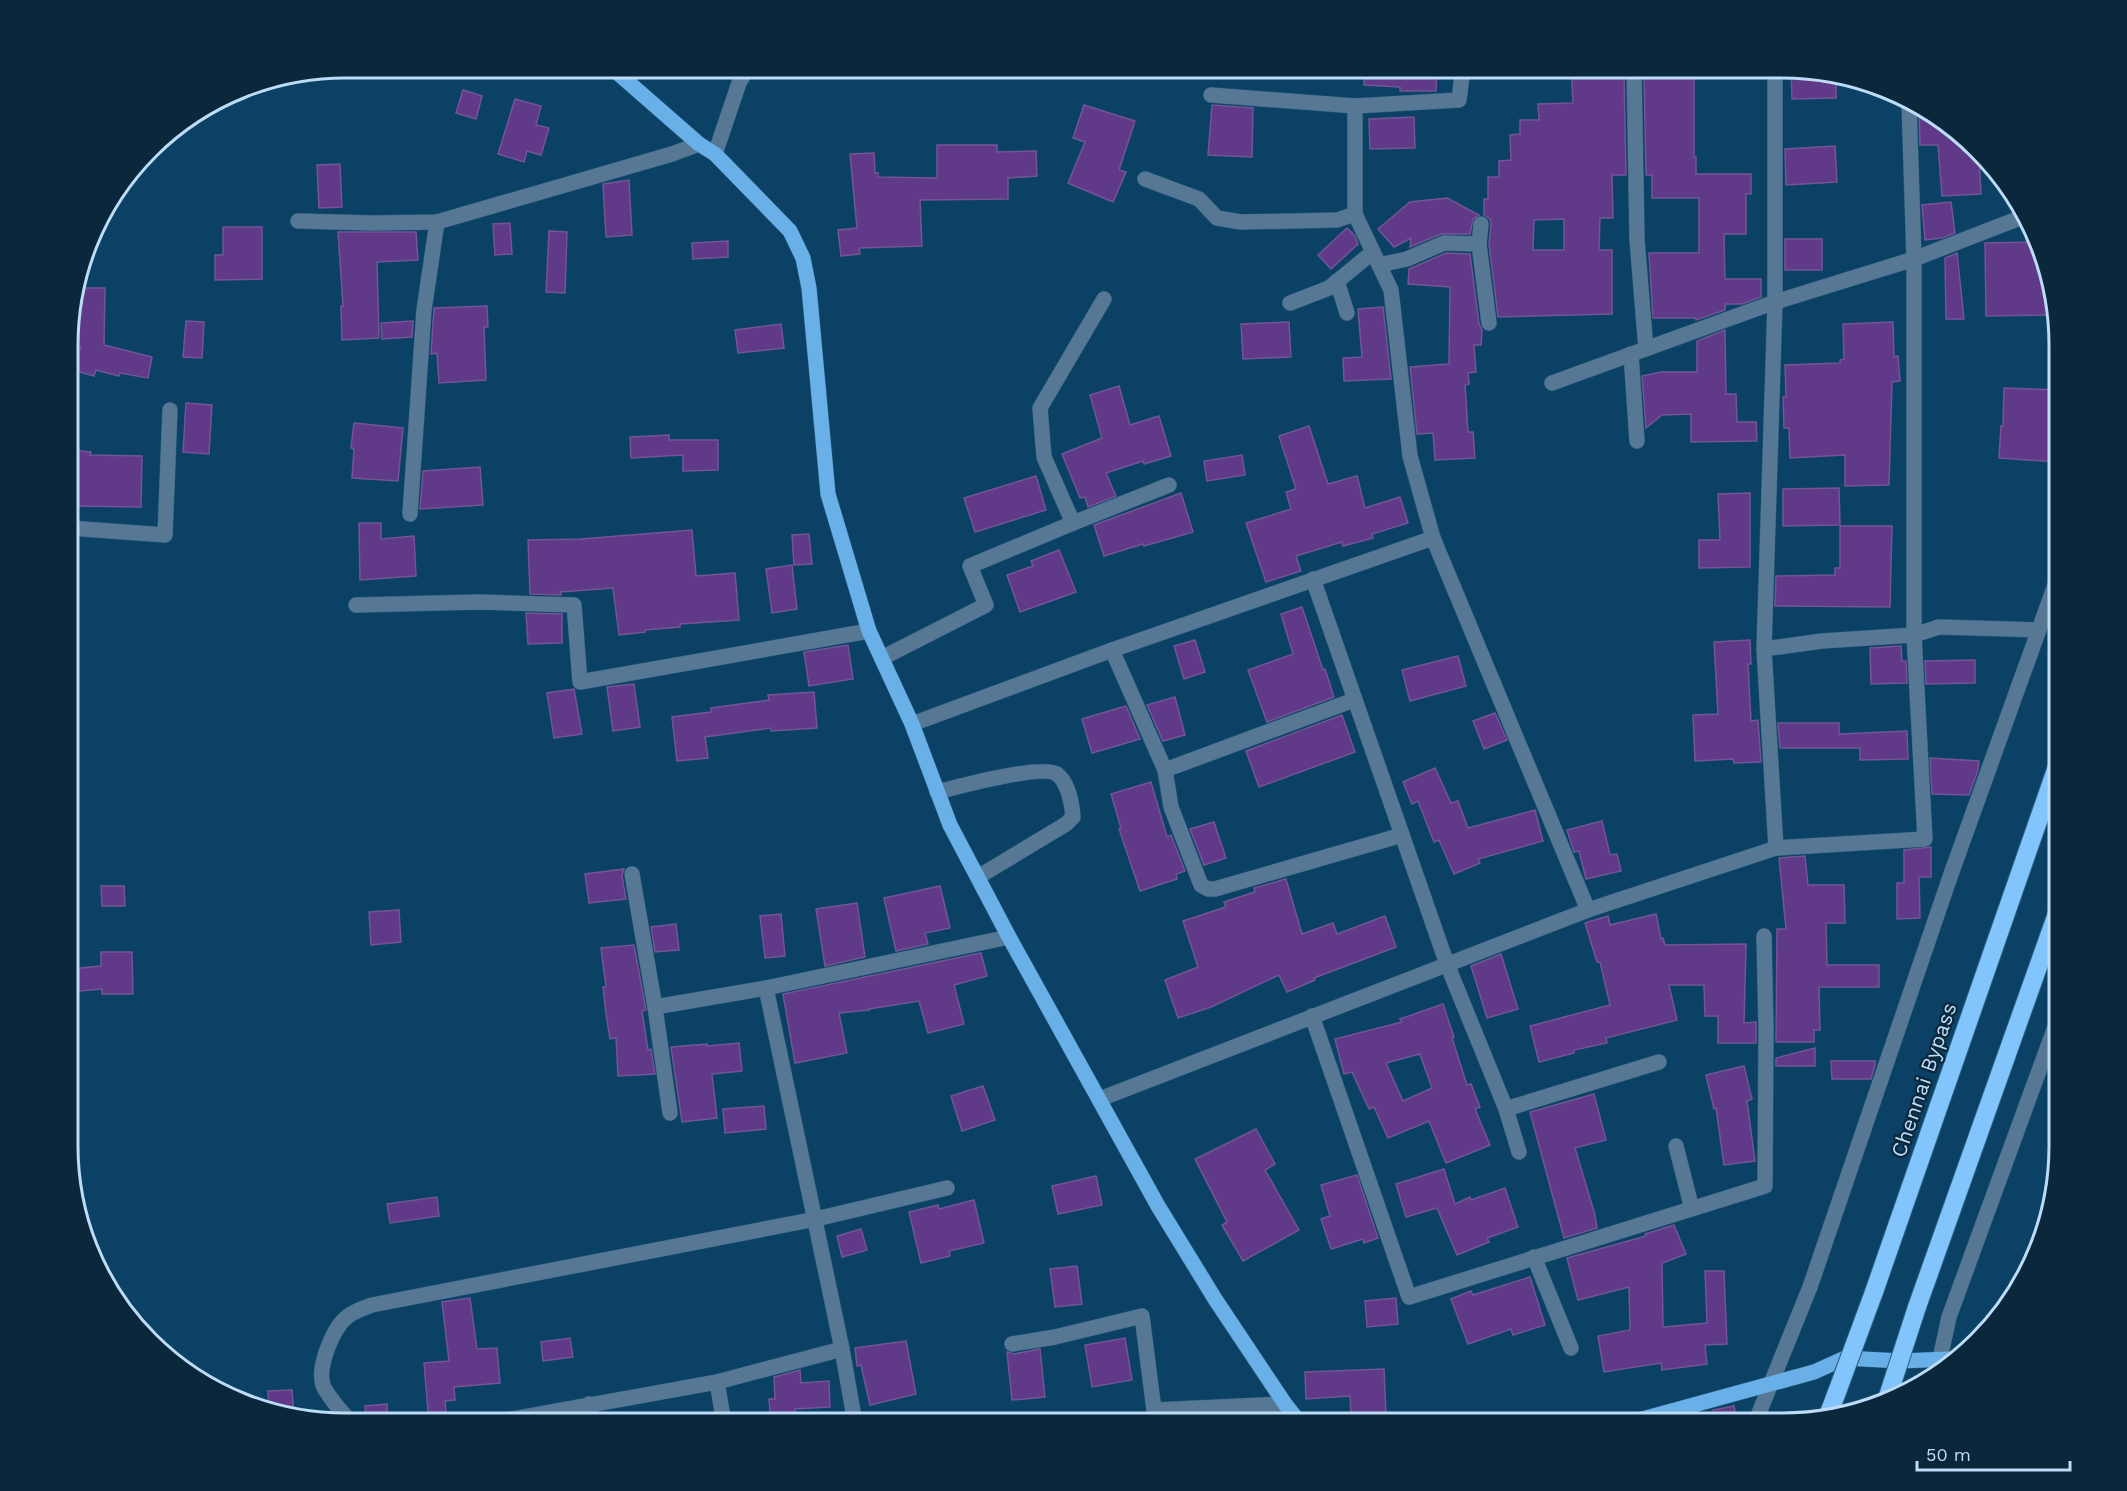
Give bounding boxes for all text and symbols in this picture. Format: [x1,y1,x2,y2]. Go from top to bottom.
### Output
street label: Chennai Bypass [1885,999,1962,1160]
scale bar [1917,1434,2070,1472]
text: 50 m [1926,1444,1971,1465]

